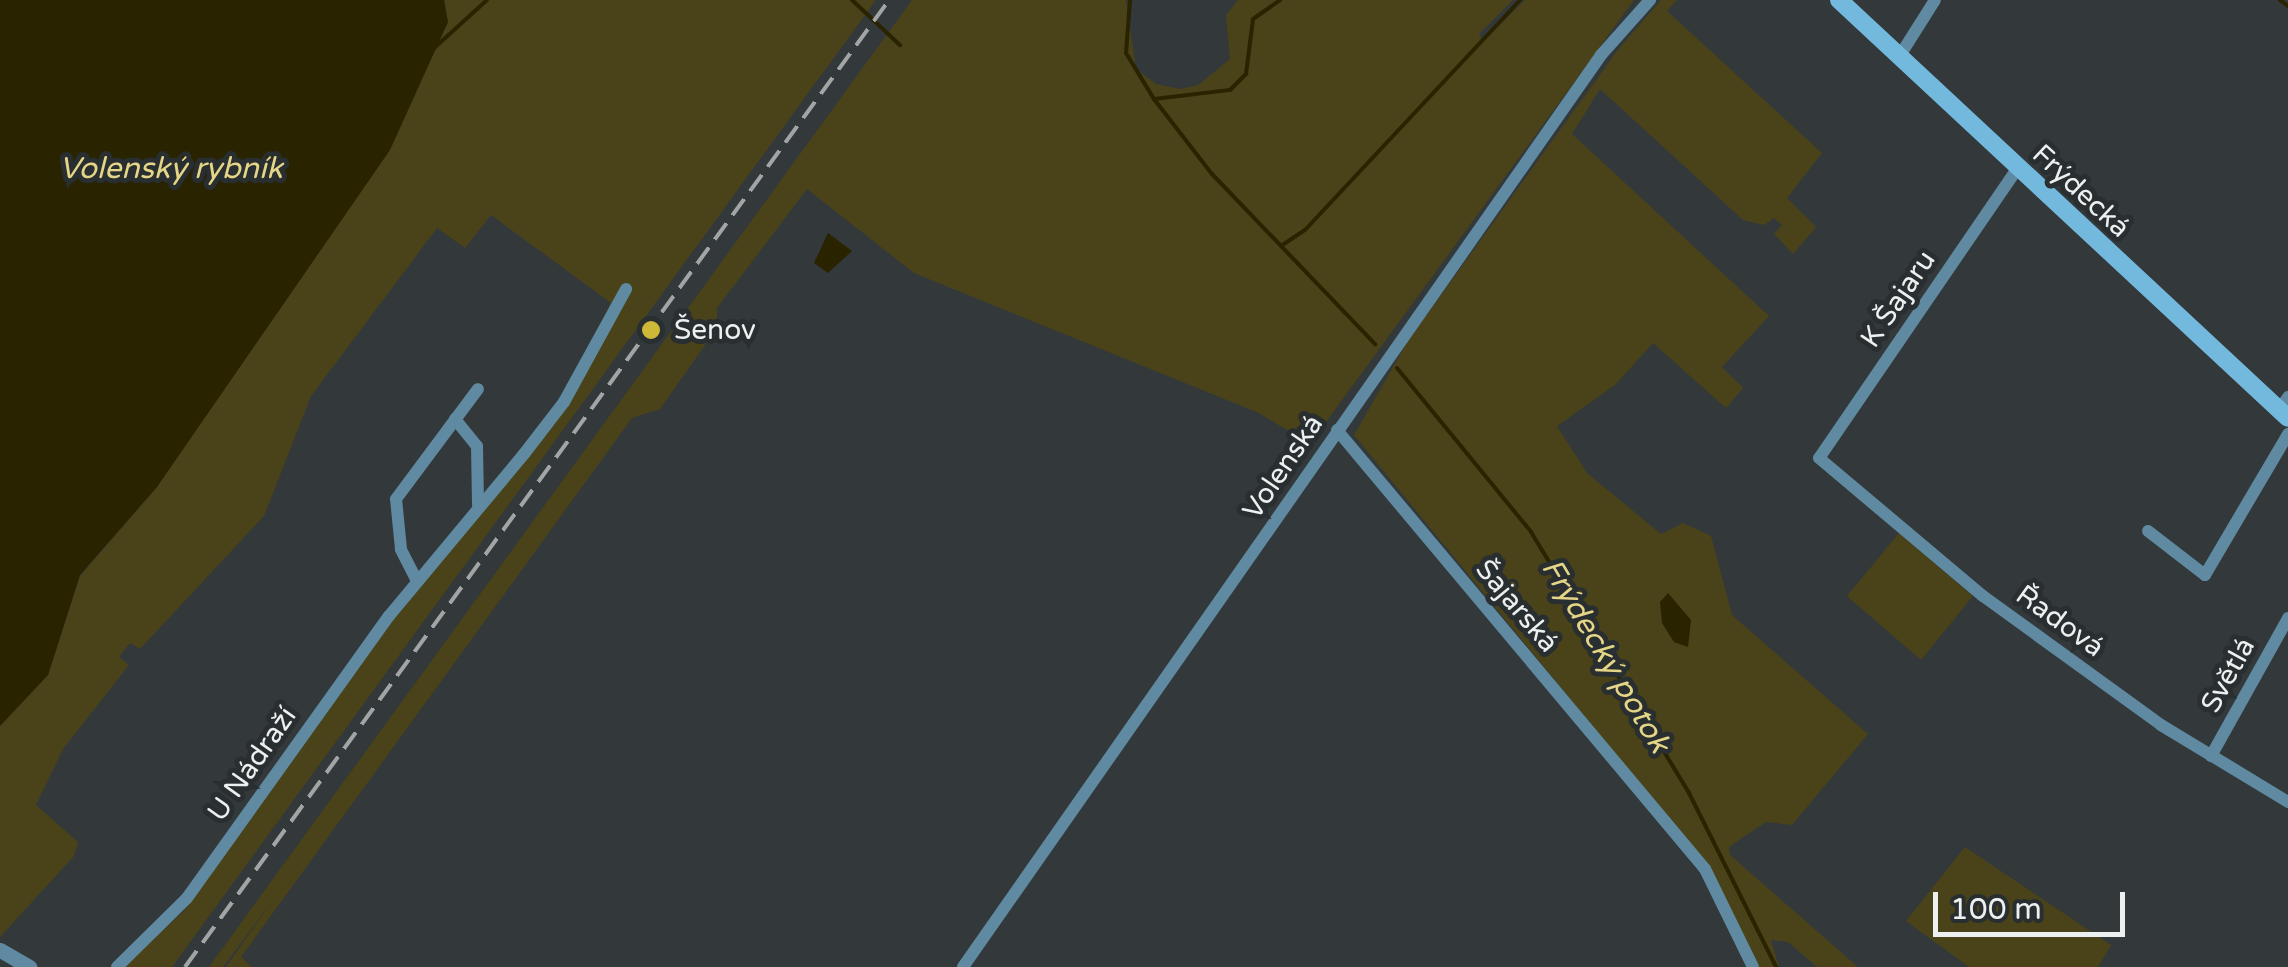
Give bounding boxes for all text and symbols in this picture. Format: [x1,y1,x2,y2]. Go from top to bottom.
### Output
street label: Frýdecká [2025,137,2137,245]
water label: Volenský rybník [59,151,283,187]
street label: K Šajaru [1853,244,1943,354]
place label: Šenov [674,313,756,347]
marker: Šenov [638,317,664,343]
street label: Volenská [1236,408,1330,526]
water label: Frýdecký potok [1533,552,1677,760]
street label: Šajarská [1469,553,1565,659]
street label: Řadová [2009,578,2111,664]
street label: Světlá [2194,632,2262,718]
street label: U Nádraží [200,700,304,828]
scale bar [1938,872,2130,934]
text: 100 m [1950,891,2042,928]

